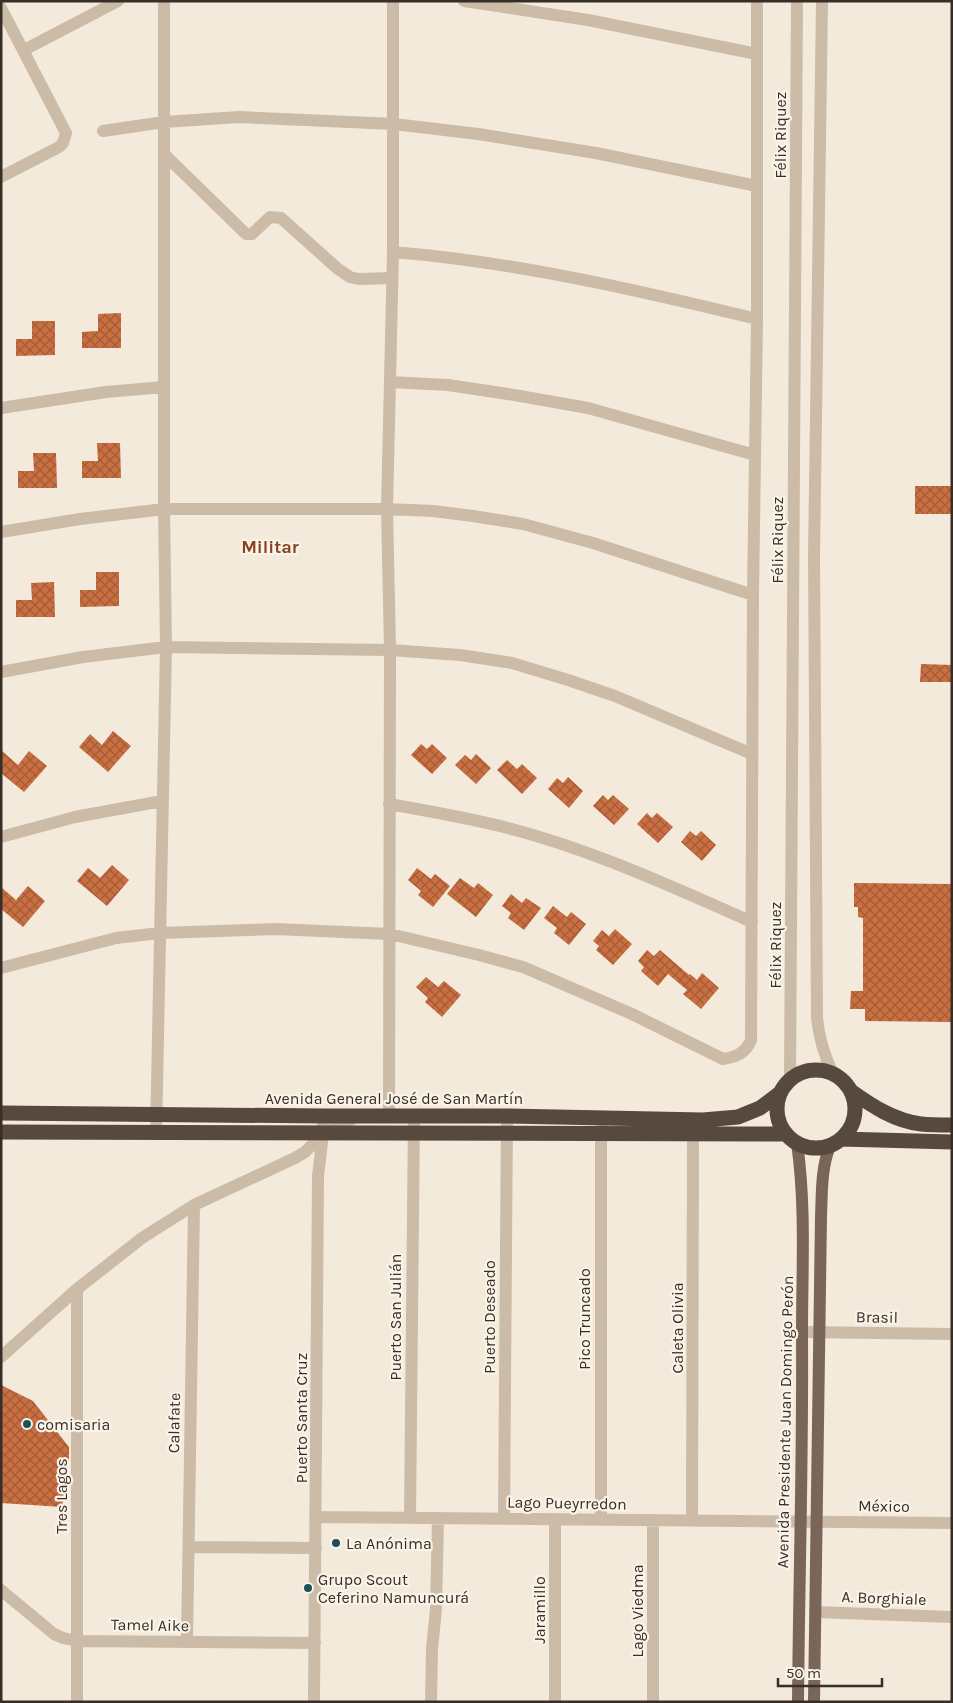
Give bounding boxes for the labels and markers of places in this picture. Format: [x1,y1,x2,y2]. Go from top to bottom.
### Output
place label: comisaria [37,1415,110,1434]
marker: comisaria [21,1418,33,1430]
place label: La Anónima [346,1534,432,1553]
marker: La Anónima [330,1537,342,1549]
place label: Grupo Scout Ceferino Namuncurá [318,1570,469,1607]
marker: Grupo Scout Ceferino Namuncurá [302,1582,314,1594]

